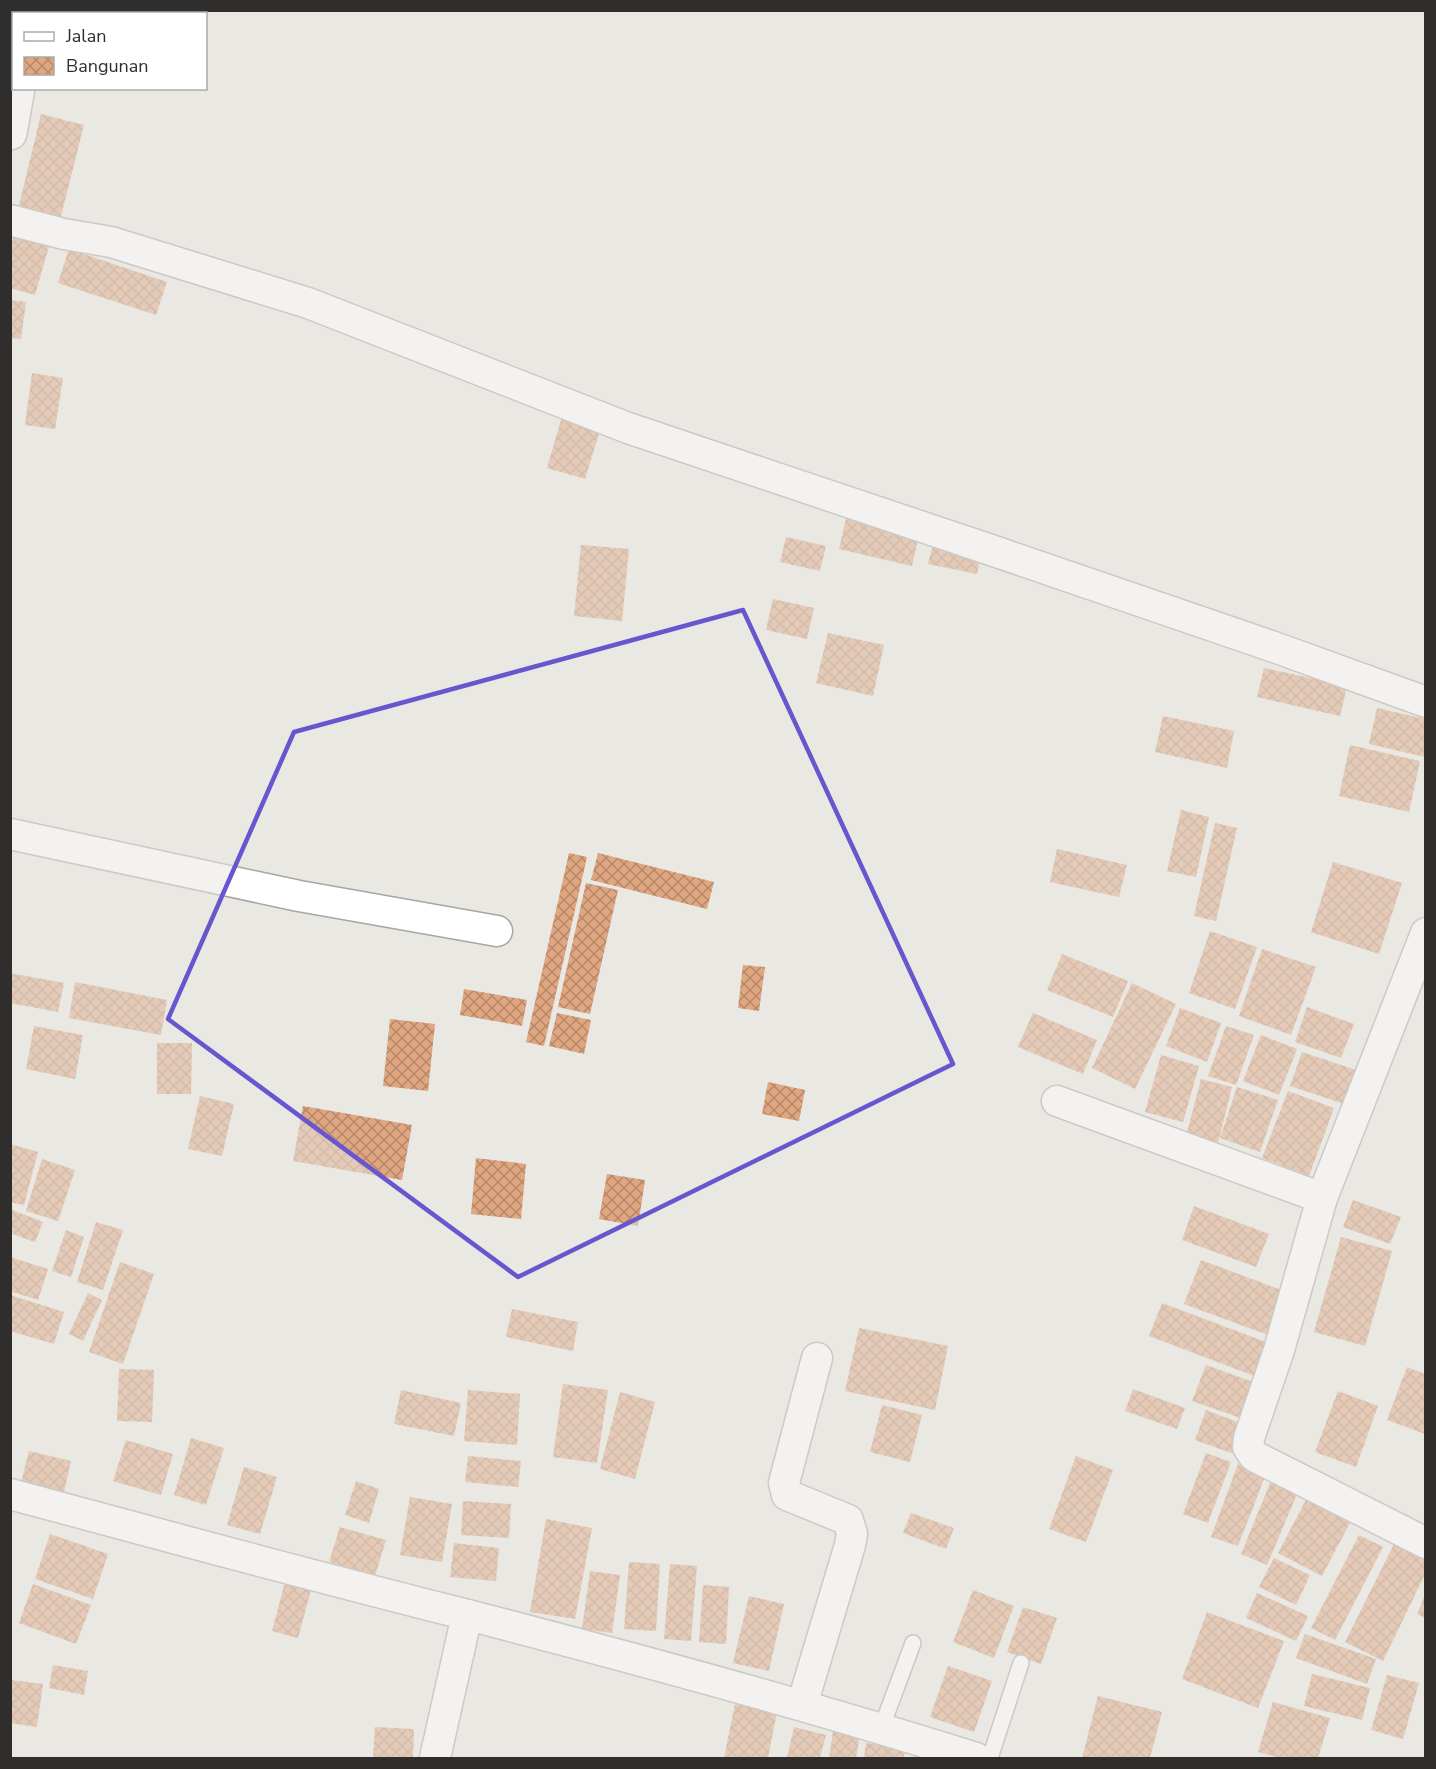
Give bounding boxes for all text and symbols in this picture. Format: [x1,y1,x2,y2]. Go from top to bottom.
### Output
legend [12,12,207,90]
text: Jalan [65,24,106,48]
text: Bangunan [66,54,149,78]

